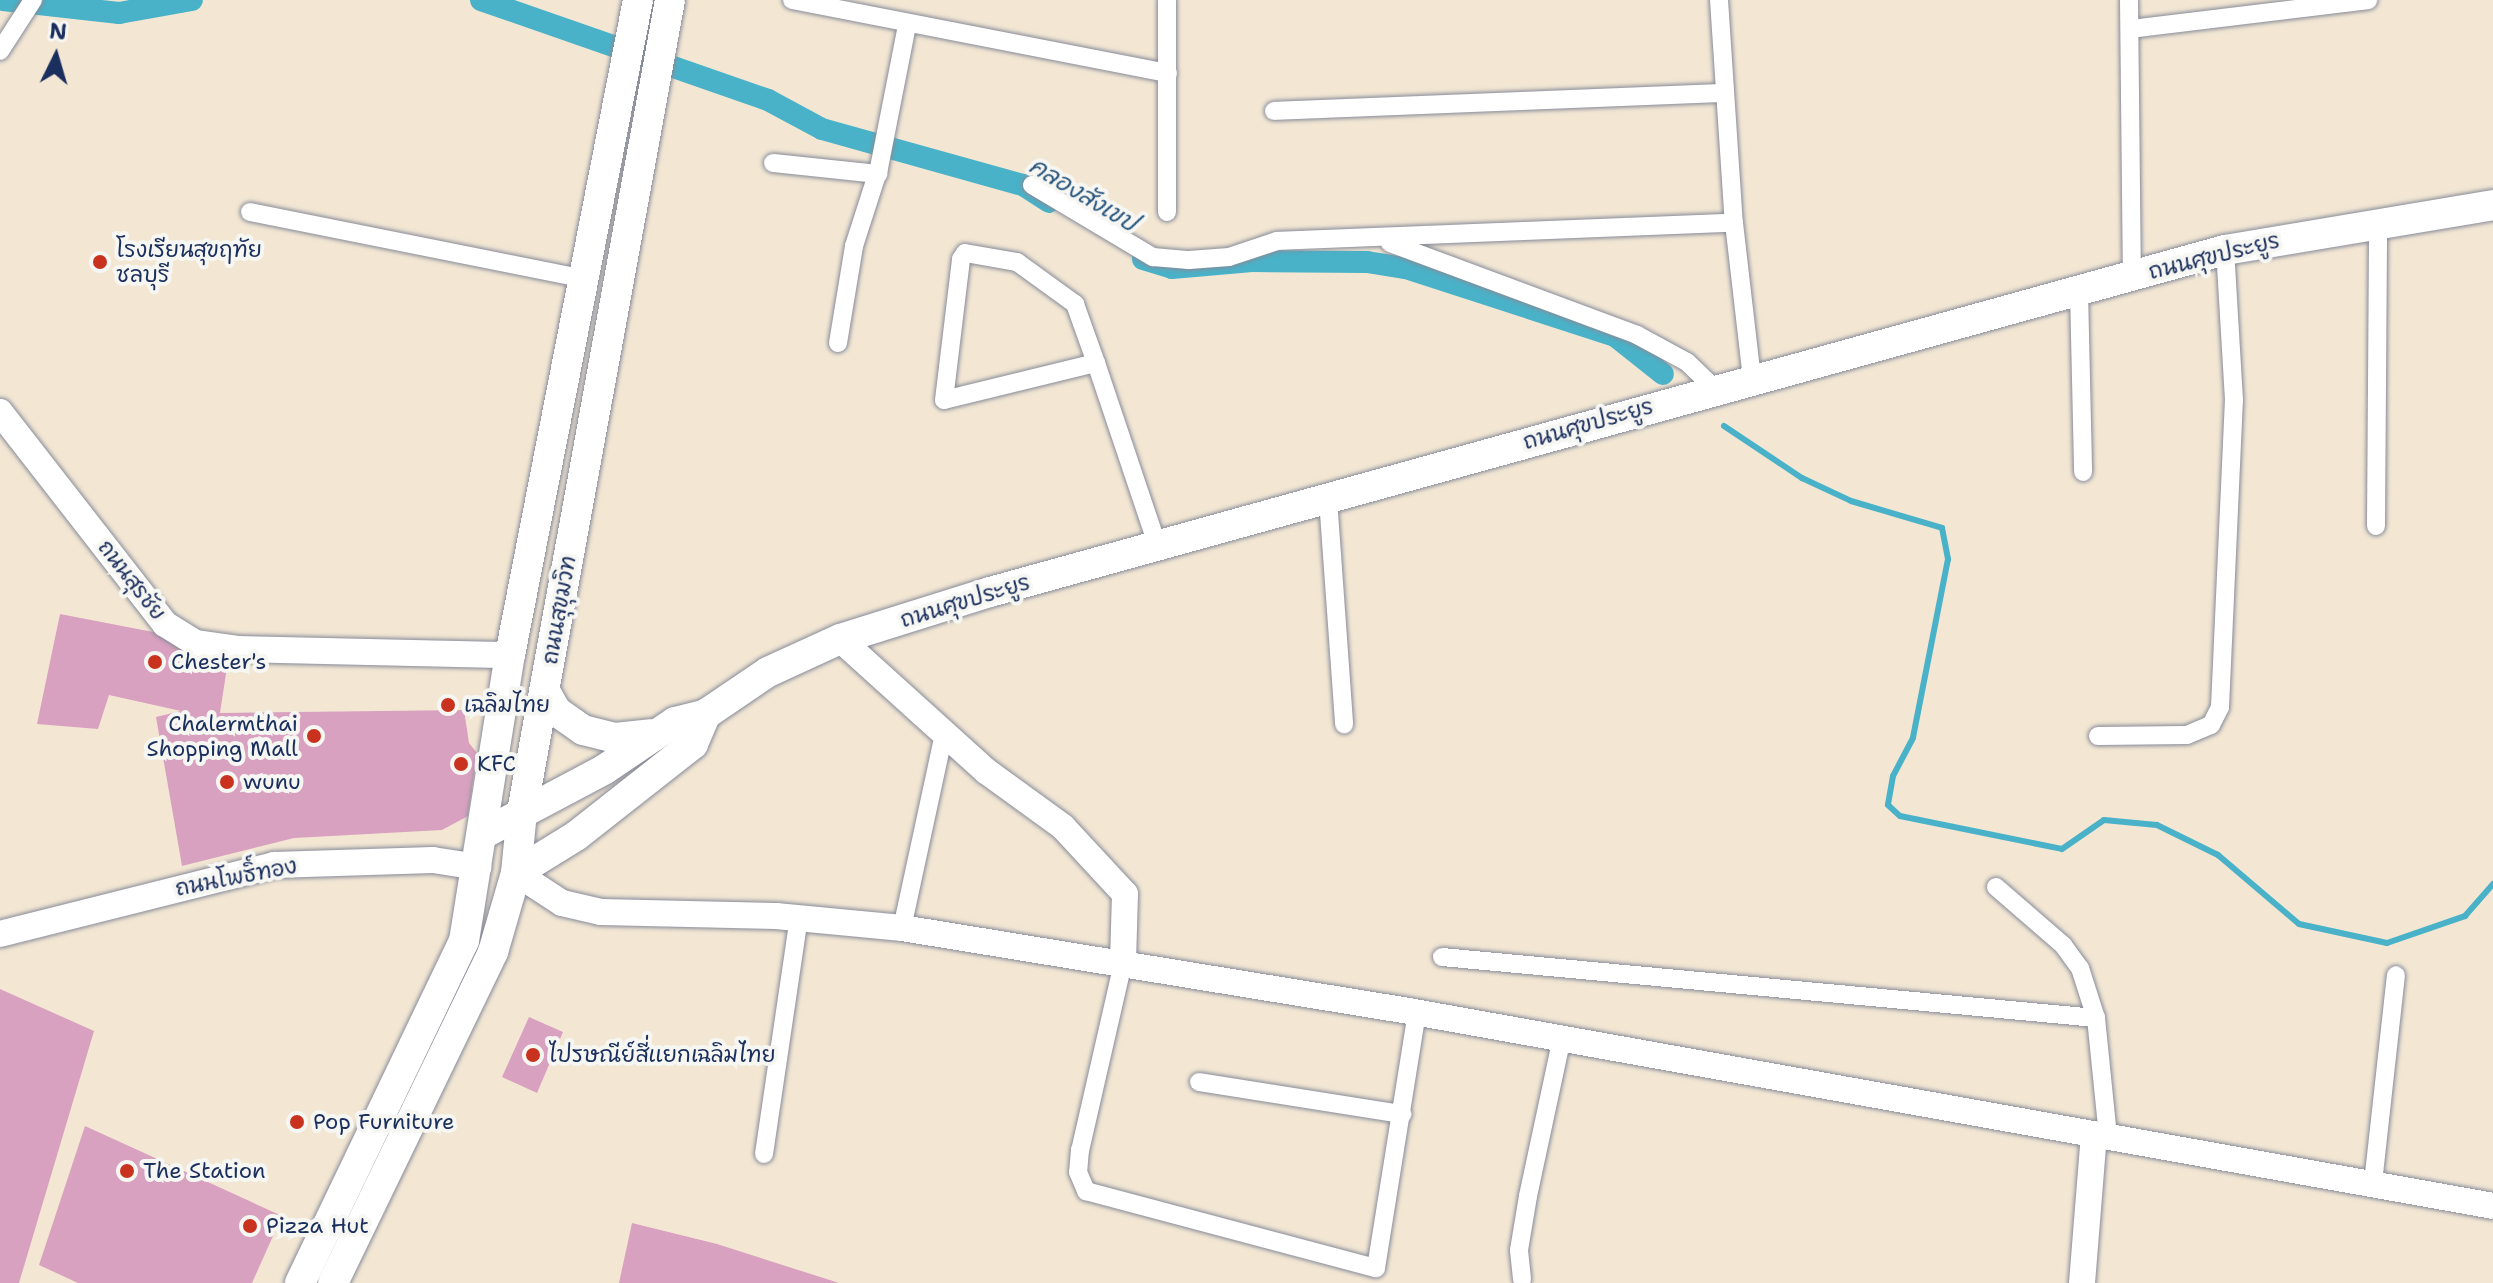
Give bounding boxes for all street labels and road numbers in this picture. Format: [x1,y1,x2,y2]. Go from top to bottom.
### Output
street label: ถนนศุขประยูร [2146,227,2282,285]
street label: ถนนศุขประยูร [1520,393,1656,455]
street label: ถนนสุรชัย [92,535,172,625]
street label: ถนนสุขุมวิท [536,554,582,666]
street label: ถนนศุขประยูร [897,569,1033,633]
street label: ถนนโพธิ์ทอง [173,852,299,902]

